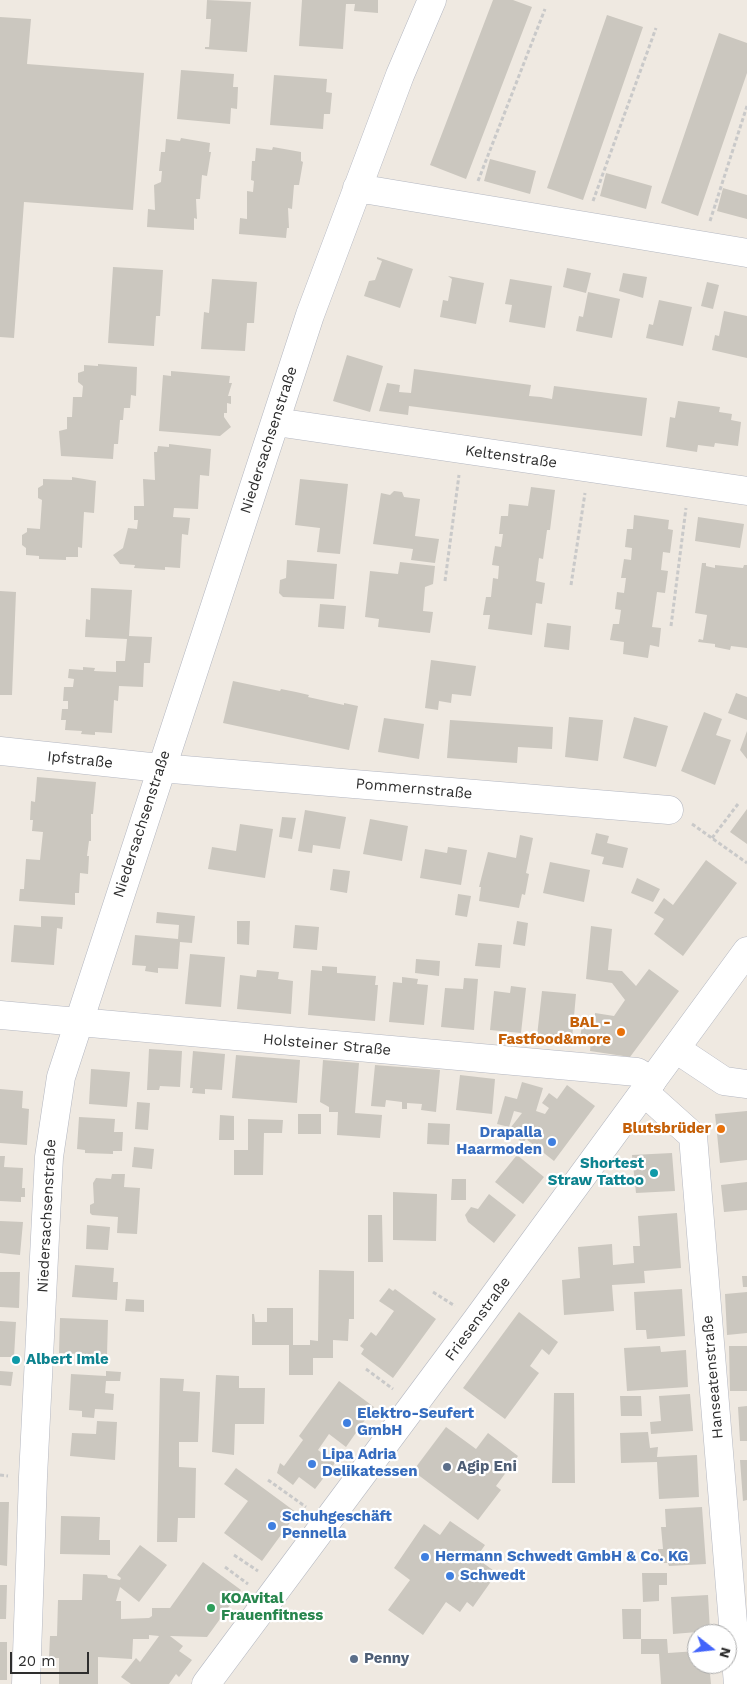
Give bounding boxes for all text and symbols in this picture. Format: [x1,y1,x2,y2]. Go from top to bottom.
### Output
street label: Niedersachsenstraße [237,364,301,516]
street label: Keltenstraße [464,442,558,472]
street label: Ipfstraße [46,748,114,772]
street label: Niedersachsenstraße [110,748,174,900]
street label: Pommernstraße [355,775,473,803]
place label: BAL - Fastfood&more [498,1014,611,1049]
marker: BAL - Fastfood&more [615,1026,627,1038]
street label: Holsteiner Straße [262,1030,392,1060]
place label: Blutsbrüder [622,1120,711,1138]
marker: Blutsbrüder [715,1123,727,1135]
place label: Drapalla Haarmoden [456,1124,542,1159]
marker: Drapalla Haarmoden [546,1136,558,1148]
street label: Niedersachsenstraße [34,1139,60,1293]
place label: Shortest Straw Tattoo [548,1155,644,1190]
marker: Shortest Straw Tattoo [648,1167,660,1179]
street label: Friesenstraße [441,1273,515,1365]
street label: Hanseatenstraße [699,1314,727,1440]
place label: Albert Imle [26,1351,109,1369]
marker: Albert Imle [10,1354,22,1366]
place label: Elektro-Seufert GmbH [357,1405,474,1440]
marker: Elektro-Seufert GmbH [341,1417,353,1429]
place label: Lipa Adria Delikatessen [322,1446,418,1481]
marker: Lipa Adria Delikatessen [306,1458,318,1470]
place label: Agip Eni [457,1458,517,1476]
marker: Agip Eni [441,1461,453,1473]
place label: Schuhgeschäft Pennella [282,1508,392,1543]
marker: Schuhgeschäft Pennella [266,1520,278,1532]
place label: Hermann Schwedt GmbH & Co. KG [435,1548,688,1566]
marker: Hermann Schwedt GmbH & Co. KG [419,1551,431,1563]
place label: Schwedt [460,1567,525,1585]
marker: Schwedt [444,1570,456,1582]
place label: KOAvital Frauenfitness [221,1590,323,1625]
marker: KOAvital Frauenfitness [205,1602,217,1614]
north arrow [687,1624,737,1674]
scale bar [12,1642,91,1674]
text: N [716,1646,735,1660]
place label: Penny [364,1650,409,1668]
text: 20 m [18,1652,56,1670]
marker: Penny [348,1653,360,1665]

